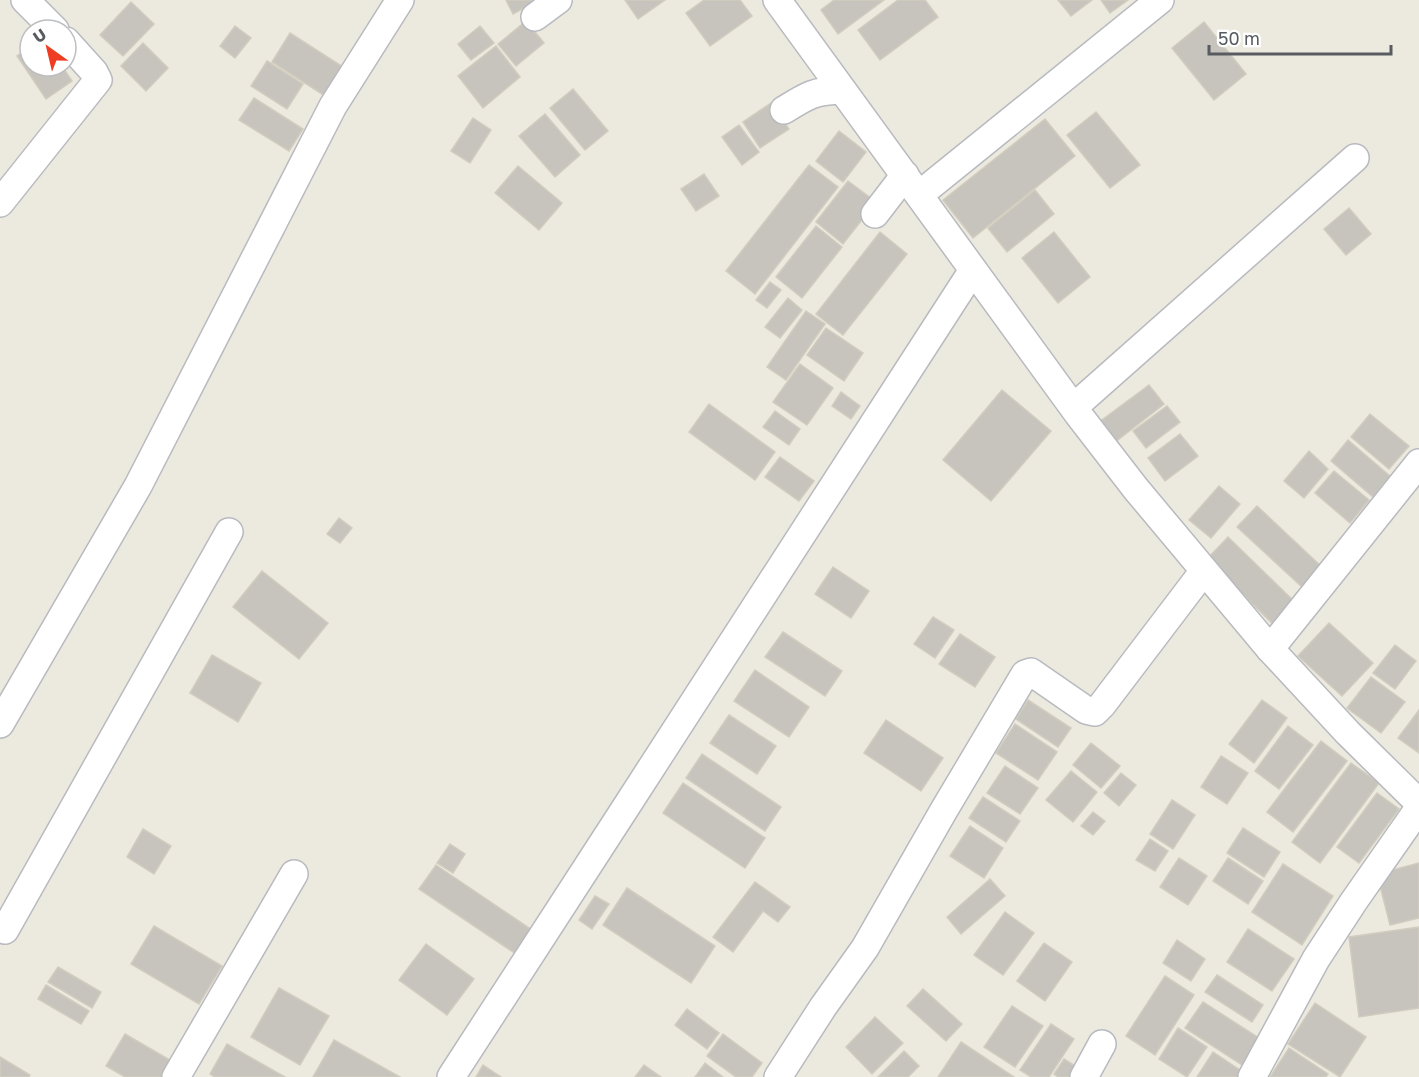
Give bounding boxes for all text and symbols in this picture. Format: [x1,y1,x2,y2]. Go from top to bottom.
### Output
north arrow [18,18,78,78]
scale bar [1209,18,1390,56]
text: U [29,24,50,47]
text: 50 m [1218,27,1260,49]

